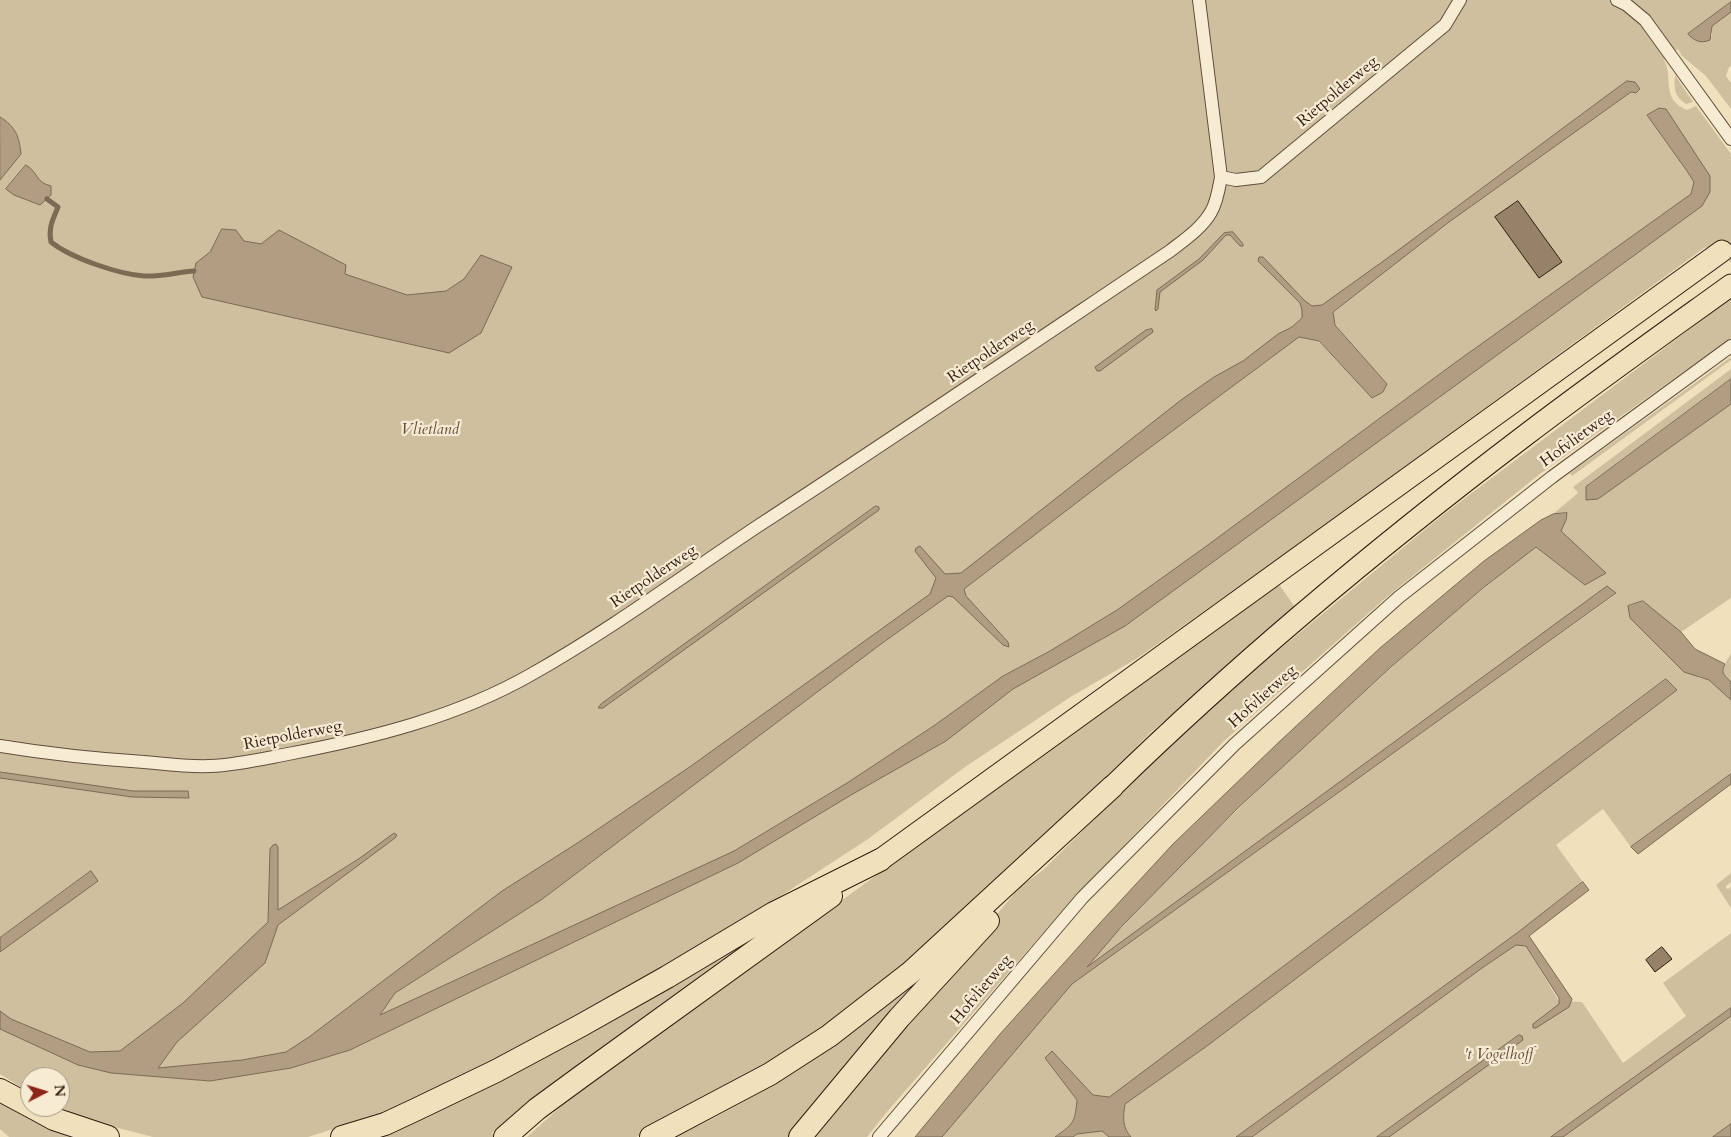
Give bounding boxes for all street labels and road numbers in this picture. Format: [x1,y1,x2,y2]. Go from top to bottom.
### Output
street label: Rietpolderweg [1294,53,1382,131]
street label: Rietpolderweg [944,316,1038,388]
street label: Hofvlietweg [1537,406,1617,472]
street label: Rietpolderweg [607,541,701,613]
street label: Hofvlietweg [1225,661,1301,733]
street label: Rietpolderweg [242,717,344,755]
street label: Hofvlietweg [947,951,1017,1029]

